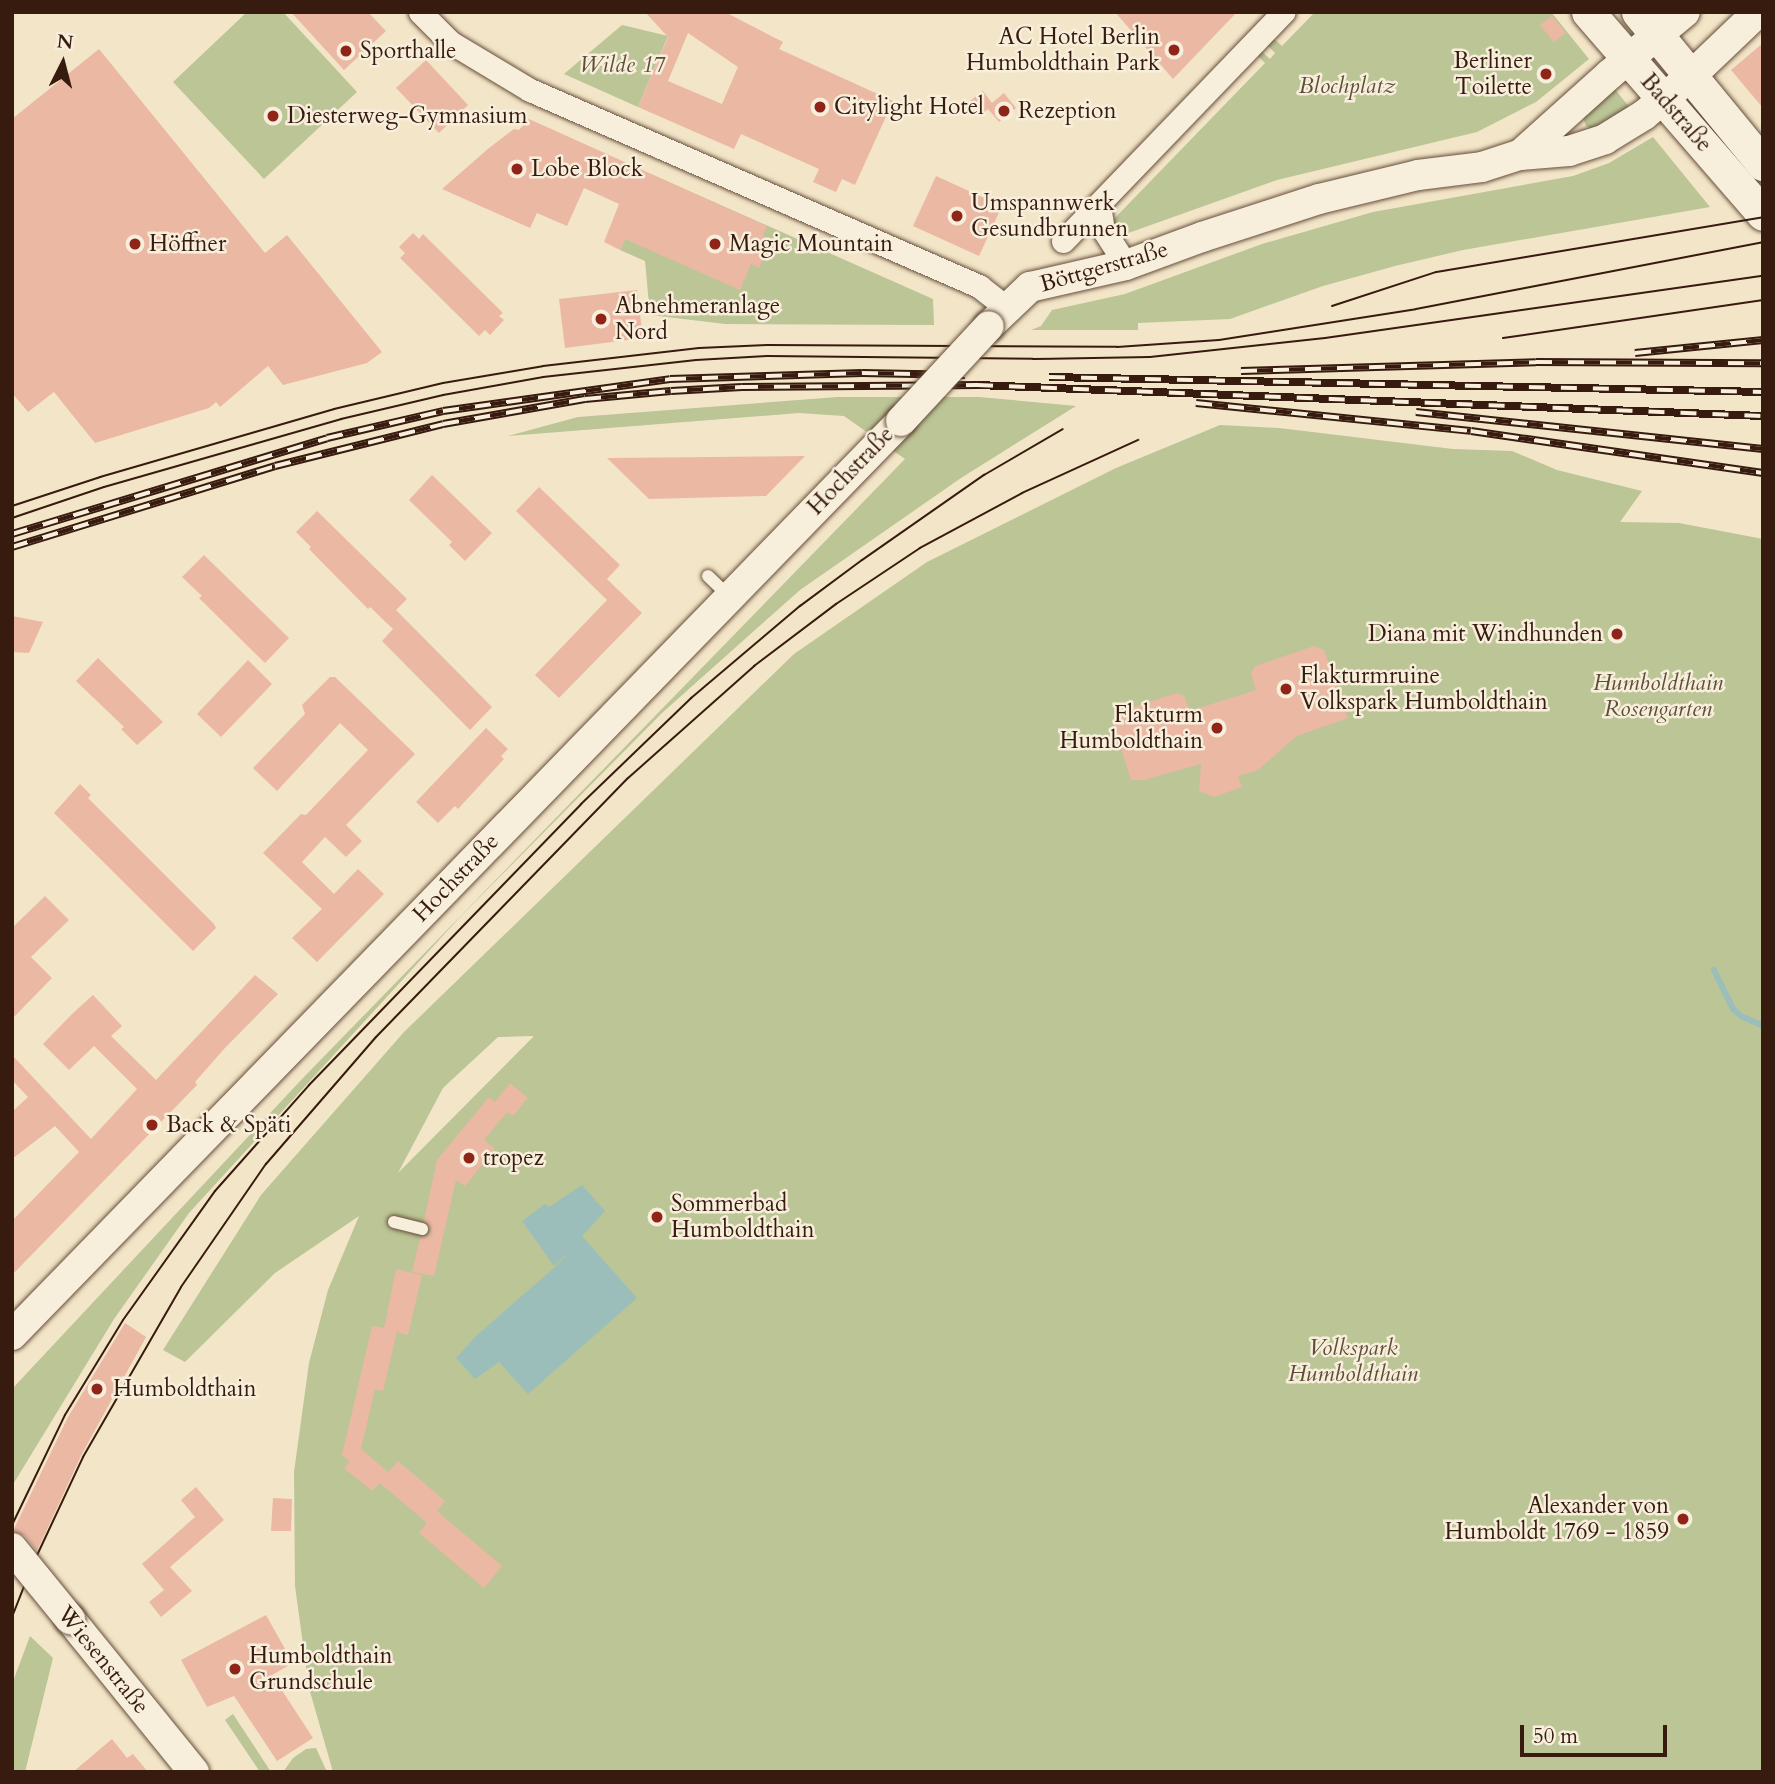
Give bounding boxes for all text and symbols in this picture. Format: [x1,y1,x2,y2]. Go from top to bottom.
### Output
place label: AC Hotel Berlin Humboldthain Park [966,23,1160,77]
north arrow [28,28,98,98]
text: N [56,28,75,56]
place label: Sporthalle [360,37,457,65]
marker: AC Hotel Berlin Humboldthain Park [1166,42,1182,58]
marker: Sporthalle [338,43,354,59]
place label: Berliner Toilette [1453,47,1532,101]
park label: Wilde 17 [579,51,665,79]
marker: Berliner Toilette [1538,66,1554,82]
street label: Badstraße [1634,68,1718,158]
park label: Blochplatz [1298,72,1396,100]
place label: Citylight Hotel [834,93,984,121]
place label: Rezeption [1018,97,1117,125]
marker: Citylight Hotel [812,99,828,115]
place label: Diesterweg-Gymnasium [287,102,527,130]
marker: Rezeption [996,103,1012,119]
marker: Diesterweg-Gymnasium [265,108,281,124]
place label: Lobe Block [531,155,643,183]
marker: Lobe Block [509,161,525,177]
place label: Umspannwerk Gesundbrunnen [971,189,1128,243]
marker: Umspannwerk Gesundbrunnen [949,208,965,224]
place label: Höffner [149,230,226,258]
place label: Magic Mountain [729,230,893,258]
marker: Höffner [127,236,143,252]
marker: Magic Mountain [707,236,723,252]
street label: Böttgerstraße [1037,236,1171,298]
place label: Abnehmeranlage Nord [615,292,780,346]
marker: Abnehmeranlage Nord [593,311,609,327]
street label: Hochstraße [802,421,900,521]
place label: Diana mit Windhunden [1368,620,1603,648]
marker: Diana mit Windhunden [1609,626,1625,642]
place label: Flakturmruine Volkspark Humboldthain [1300,662,1548,716]
park label: Humboldthain Rosengarten [1593,669,1723,723]
marker: Flakturmruine Volkspark Humboldthain [1278,681,1294,697]
place label: Flakturm Humboldthain [1059,701,1203,755]
marker: Flakturm Humboldthain [1209,720,1225,736]
street label: Hochstraße [407,828,505,928]
place label: Back & Späti [166,1111,291,1139]
marker: Back & Späti [144,1117,160,1133]
place label: tropez [483,1144,544,1172]
marker: tropez [461,1150,477,1166]
place label: Sommerbad Humboldthain [671,1190,815,1244]
marker: Sommerbad Humboldthain [649,1209,665,1225]
park label: Volkspark Humboldthain [1288,1334,1418,1388]
place label: Humboldthain [113,1375,257,1403]
marker: Humboldthain [87,1379,107,1399]
place label: Alexander von Humboldt 1769 - 1859 [1445,1492,1669,1546]
marker: Alexander von Humboldt 1769 - 1859 [1675,1511,1691,1527]
street label: Wiesenstraße [51,1600,155,1720]
place label: Humboldthain Grundschule [249,1642,393,1696]
marker: Humboldthain Grundschule [227,1661,243,1677]
scale bar [1523,1710,1670,1754]
text: 50 m [1533,1722,1578,1751]

